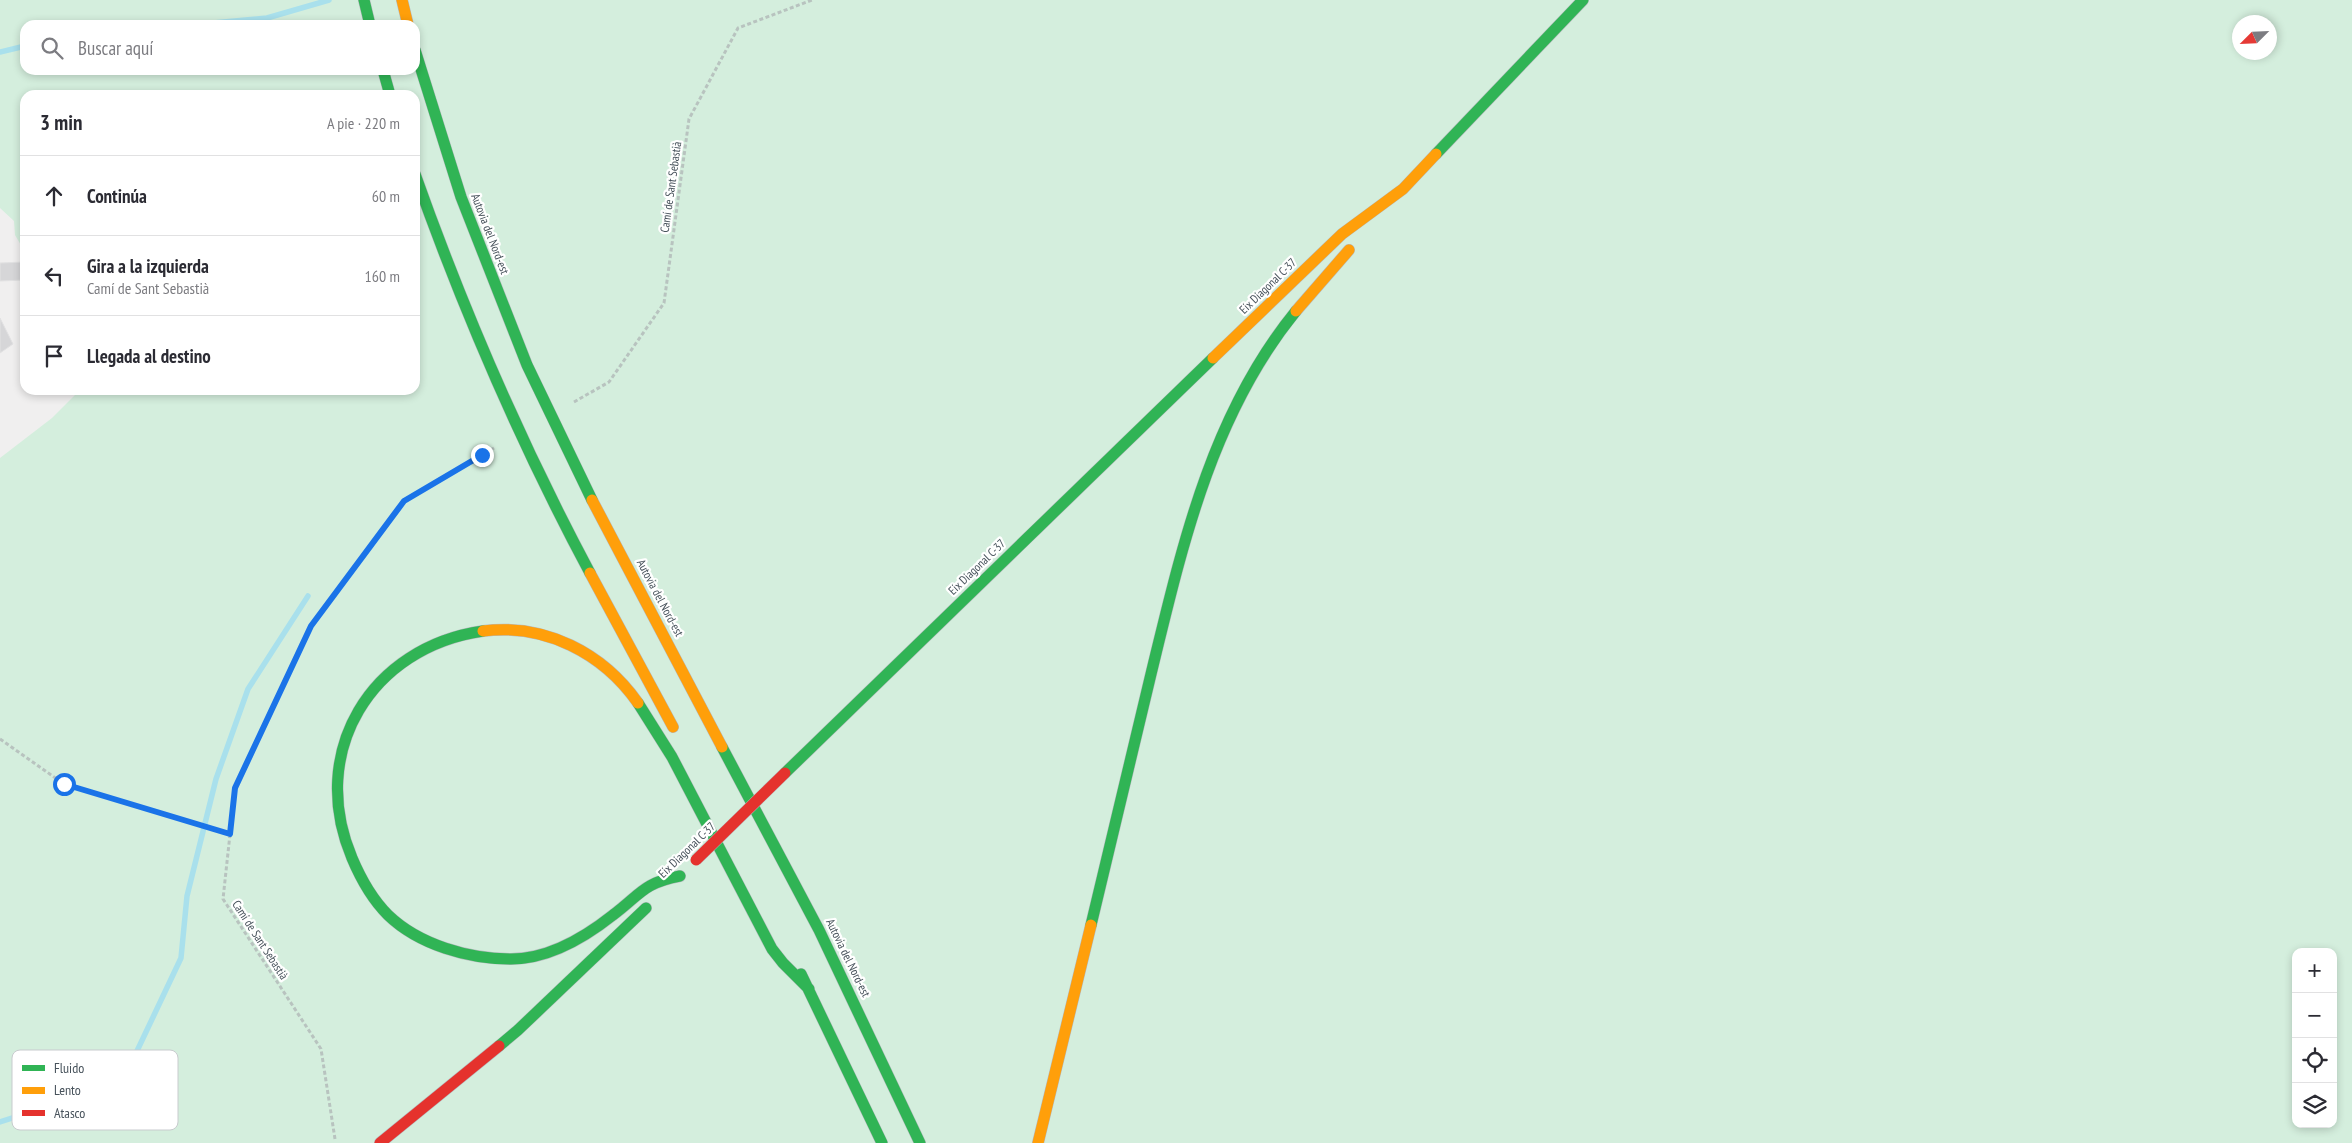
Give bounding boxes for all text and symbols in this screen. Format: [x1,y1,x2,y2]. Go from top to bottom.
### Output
north arrow [2232,15,2277,60]
search box [20,20,420,75]
icon: search [38,34,66,62]
text: Buscar aquí [78,36,153,60]
text: 3 min [40,109,82,136]
text: A pie · 220 m [327,113,400,133]
street label: Camí de Sant Sebastià [657,140,684,233]
icon: ahead [40,182,68,210]
text: Continúa [87,184,147,208]
text: 60 m [372,186,400,206]
street label: Autovia del Nord-est [468,191,513,277]
text: Gira a la izquierda [87,254,209,278]
street label: Eix Diagonal C-37 [1236,255,1299,317]
icon: left [40,262,68,290]
text: 160 m [365,266,400,286]
text: Camí de Sant Sebastià [87,278,209,298]
icon: arrive [40,342,68,370]
text: Llegada al destino [87,344,211,368]
route end [471,444,494,467]
street label: Eix Diagonal C-37 [945,536,1008,598]
street label: Autovia del Nord-est [634,557,687,640]
route start [53,773,76,796]
street label: Eix Diagonal C-37 [655,819,718,881]
street label: Camí de Sant Sebastià [229,897,292,982]
street label: Autovia del Nord-est [823,916,874,1000]
map controls [2292,948,2337,1128]
button: + [2292,948,2337,993]
button: − [2292,993,2337,1038]
button: locate [2292,1038,2337,1083]
legend [12,1050,178,1130]
text: Fluido [54,1059,84,1077]
text: Lento [54,1081,81,1099]
button: layers [2292,1083,2337,1128]
text: Atasco [54,1104,85,1122]

